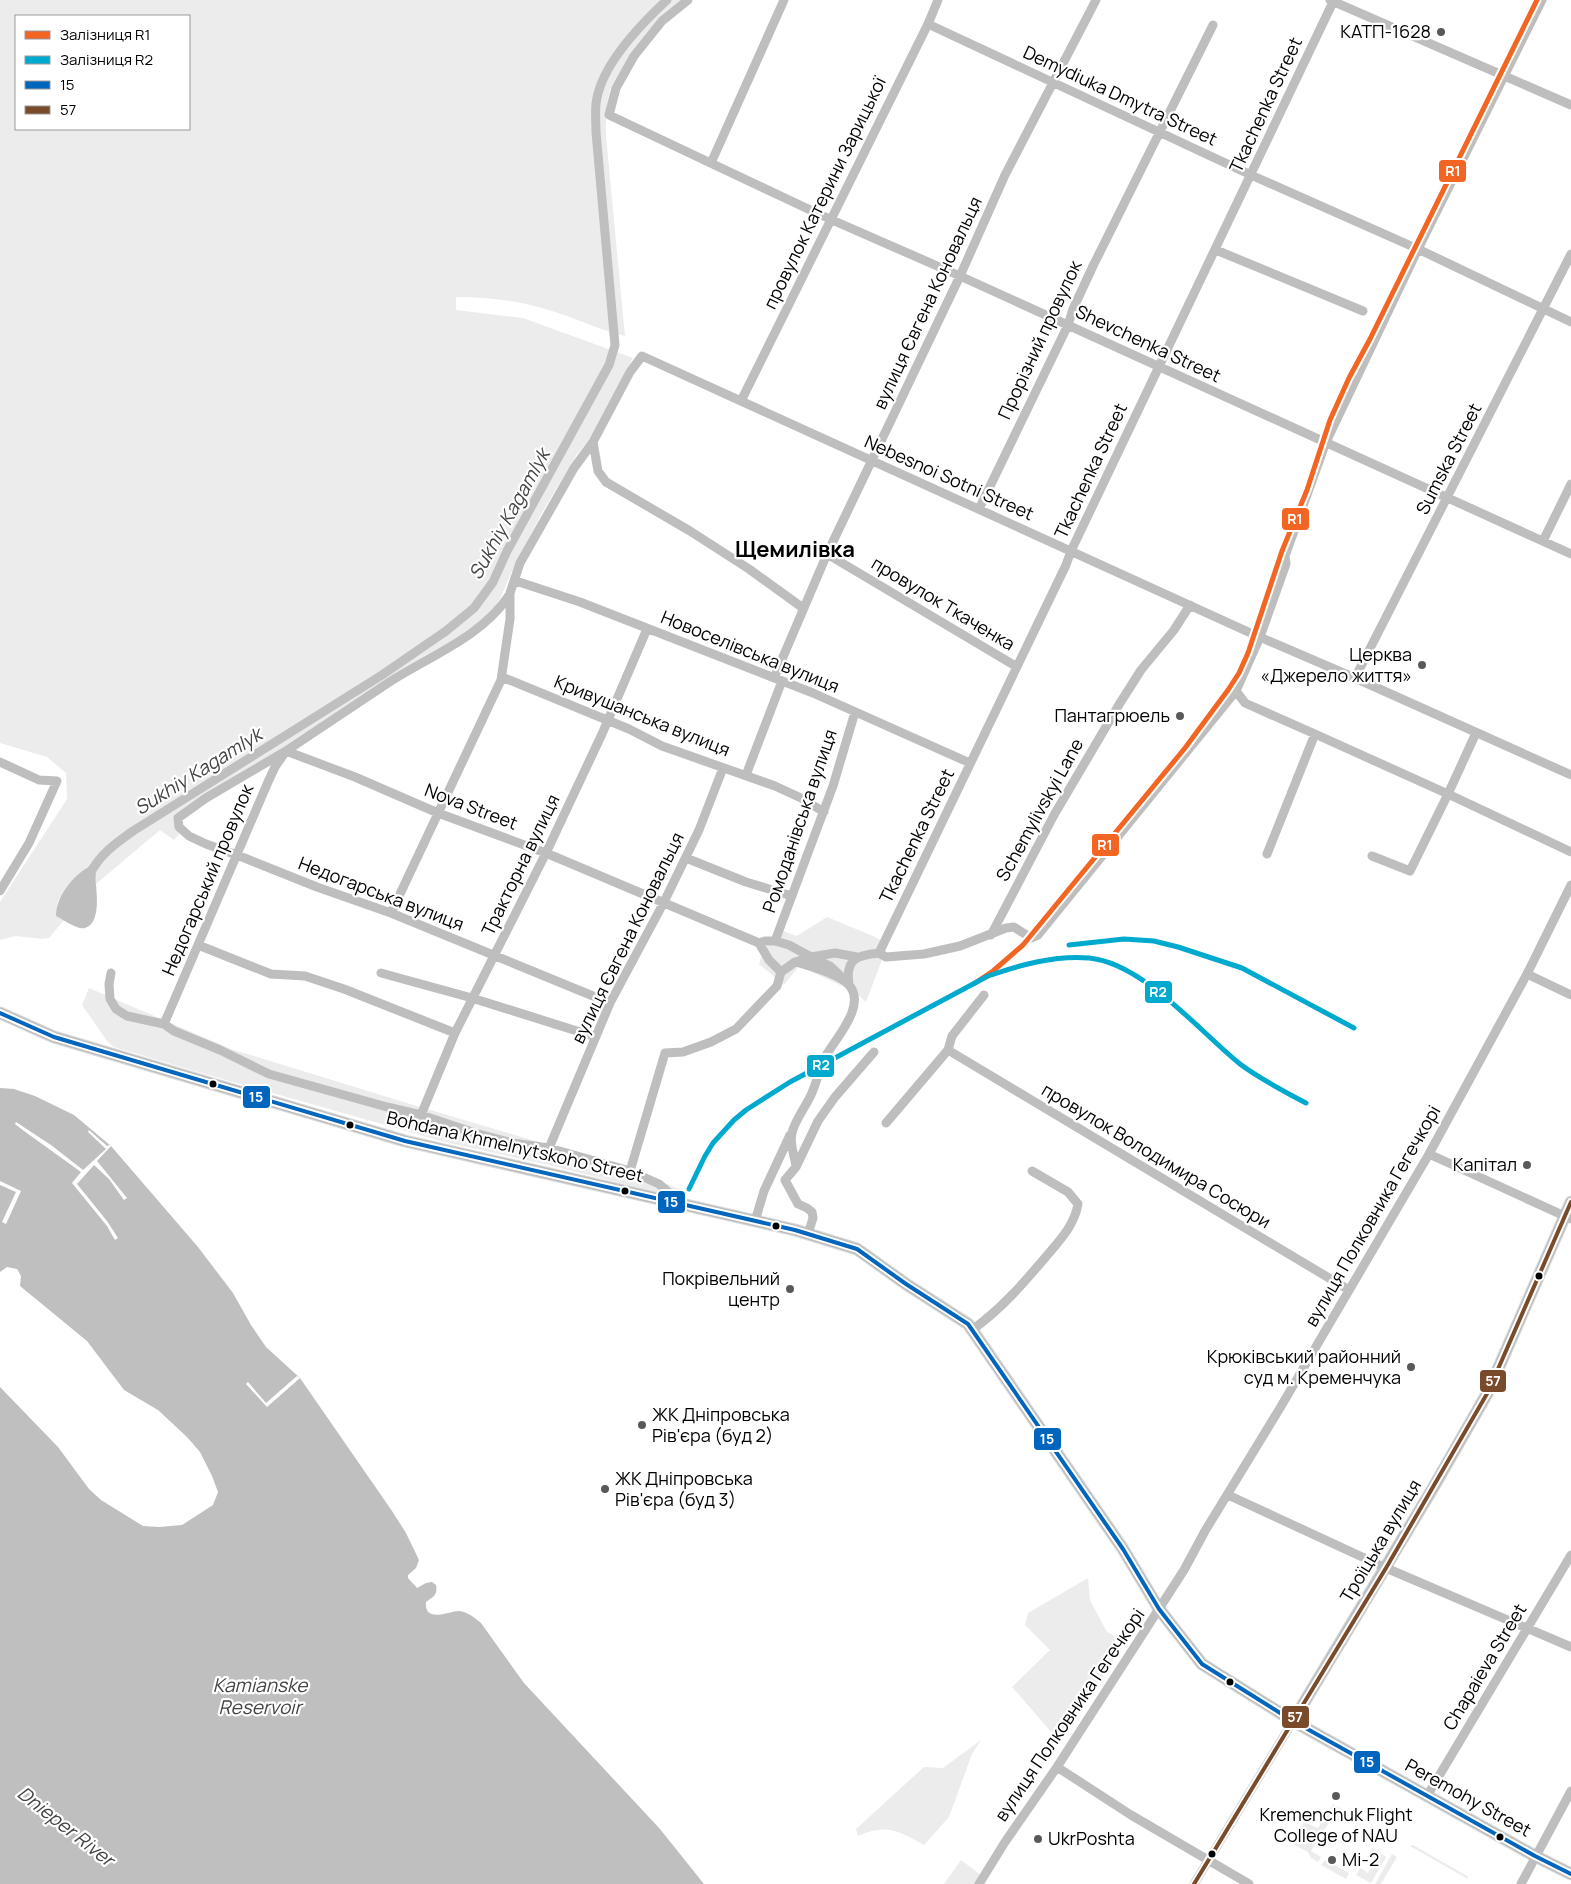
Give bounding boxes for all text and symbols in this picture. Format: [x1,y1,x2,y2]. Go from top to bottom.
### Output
legend [15,15,190,130]
place label: КАТП-1628 [1340,19,1431,43]
text: Залізниця R1 [60,24,150,45]
marker: КАТП-1628 [1435,26,1447,38]
street label: Tkachenka Street [1223,33,1307,176]
street label: Demydiuka Dmytra Street [1020,40,1221,151]
text: Залізниця R2 [60,49,153,70]
street label: провулок Катерини Зарицької [757,72,891,313]
text: 15 [60,74,75,95]
text: 57 [60,99,76,120]
line badge: R1 [1438,159,1467,183]
text: R1 [1445,161,1461,180]
street label: вулиця Євгена Коновальця [867,192,987,413]
street label: Прорізний провулок [992,255,1087,423]
street label: Shevchenka Street [1072,299,1225,387]
street label: Tkachenka Street [1048,399,1132,542]
street label: Sumska Street [1410,399,1486,518]
street label: Nebesnoi Sotni Street [861,429,1038,525]
water label: Sukhiy Kagamlyk [462,442,557,584]
line badge: R1 [1281,507,1310,531]
text: R1 [1287,509,1303,528]
district label: Щемилівка [735,534,855,564]
street label: провулок Ткаченка [867,551,1020,656]
street label: Новоселівська вулиця [658,604,843,698]
place label: Церква «Джерело життя» [1260,642,1412,687]
marker: Церква «Джерело життя» [1416,659,1428,671]
street label: Кривушанська вулиця [551,669,734,761]
place label: Пантагрюель [1054,703,1170,727]
marker: Пантагрюель [1174,710,1186,722]
water label: Sukhiy Kagamlyk [129,720,269,821]
street label: Ромоданівська вулиця [756,726,842,916]
street label: Schemylivskyi Lane [990,734,1088,885]
street label: Tkachenka Street [873,764,959,907]
street label: Nova Street [421,777,521,835]
street label: Недогарський провулок [156,779,259,979]
street label: Тракторна вулиця [475,790,565,939]
street label: вулиця Євгена Коновальця [565,828,689,1047]
line badge: R1 [1091,833,1120,857]
text: R1 [1097,835,1113,854]
street label: Недогарська вулиця [295,850,468,936]
line badge: R2 [1144,980,1173,1004]
text: R2 [1149,982,1167,1001]
line badge: R2 [806,1054,835,1078]
text: R2 [812,1055,830,1074]
street label: провулок Володимира Сосюри [1038,1077,1275,1233]
unlabelled marker [208,1079,218,1089]
line badge: 15 [242,1085,271,1109]
text: 15 [249,1087,263,1106]
street label: вулиця Полковника Гегечкорі [1299,1101,1445,1330]
street label: Bohdana Khmelnytskoho Street [384,1105,646,1187]
unlabelled marker [345,1120,355,1130]
place label: Капітал [1453,1152,1517,1176]
marker: Капітал [1521,1159,1533,1171]
unlabelled marker [620,1186,630,1196]
line badge: 15 [657,1190,686,1214]
text: 15 [664,1192,678,1211]
unlabelled marker [771,1221,781,1231]
place label: Покрівельний центр [662,1266,780,1311]
unlabelled marker [1534,1271,1544,1281]
marker: Покрівельний центр [784,1283,796,1295]
place label: Крюківський районний суд м. Кременчука [1207,1344,1401,1389]
marker: Крюківський районний суд м. Кременчука [1405,1361,1417,1373]
line badge: 57 [1479,1369,1507,1393]
text: 57 [1485,1371,1501,1390]
place label: ЖК Дніпровська Рів'єра (буд 2) [652,1402,790,1447]
marker: ЖК Дніпровська Рів'єра (буд 2) [636,1419,648,1431]
line badge: 15 [1033,1427,1062,1451]
text: 15 [1040,1429,1054,1448]
place label: ЖК Дніпровська Рів'єра (буд 3) [615,1466,753,1511]
street label: Троїцька вулиця [1334,1475,1426,1606]
marker: ЖК Дніпровська Рів'єра (буд 3) [599,1483,611,1495]
street label: Chapaieva Street [1437,1599,1531,1734]
street label: вулиця Полковника Гегечкорі [989,1603,1149,1825]
water label: Kamianske Reservoir [213,1672,309,1720]
unlabelled marker [1225,1677,1235,1687]
line badge: 57 [1281,1705,1310,1729]
text: 57 [1287,1707,1303,1726]
line badge: 15 [1353,1750,1381,1774]
text: 15 [1360,1752,1374,1771]
street label: Peremohy Street [1401,1753,1536,1842]
water label: Dnieper River [12,1780,121,1873]
marker: Kremenchuk Flight College of NAU [1330,1790,1342,1802]
place label: Kremenchuk Flight College of NAU [1259,1802,1413,1847]
place label: UkrPoshta [1048,1826,1135,1850]
unlabelled marker [1495,1832,1505,1842]
marker: UkrPoshta [1032,1833,1044,1845]
place label: Мі-2 [1342,1847,1379,1871]
unlabelled marker [1207,1849,1217,1859]
marker: Мі-2 [1326,1854,1338,1866]

